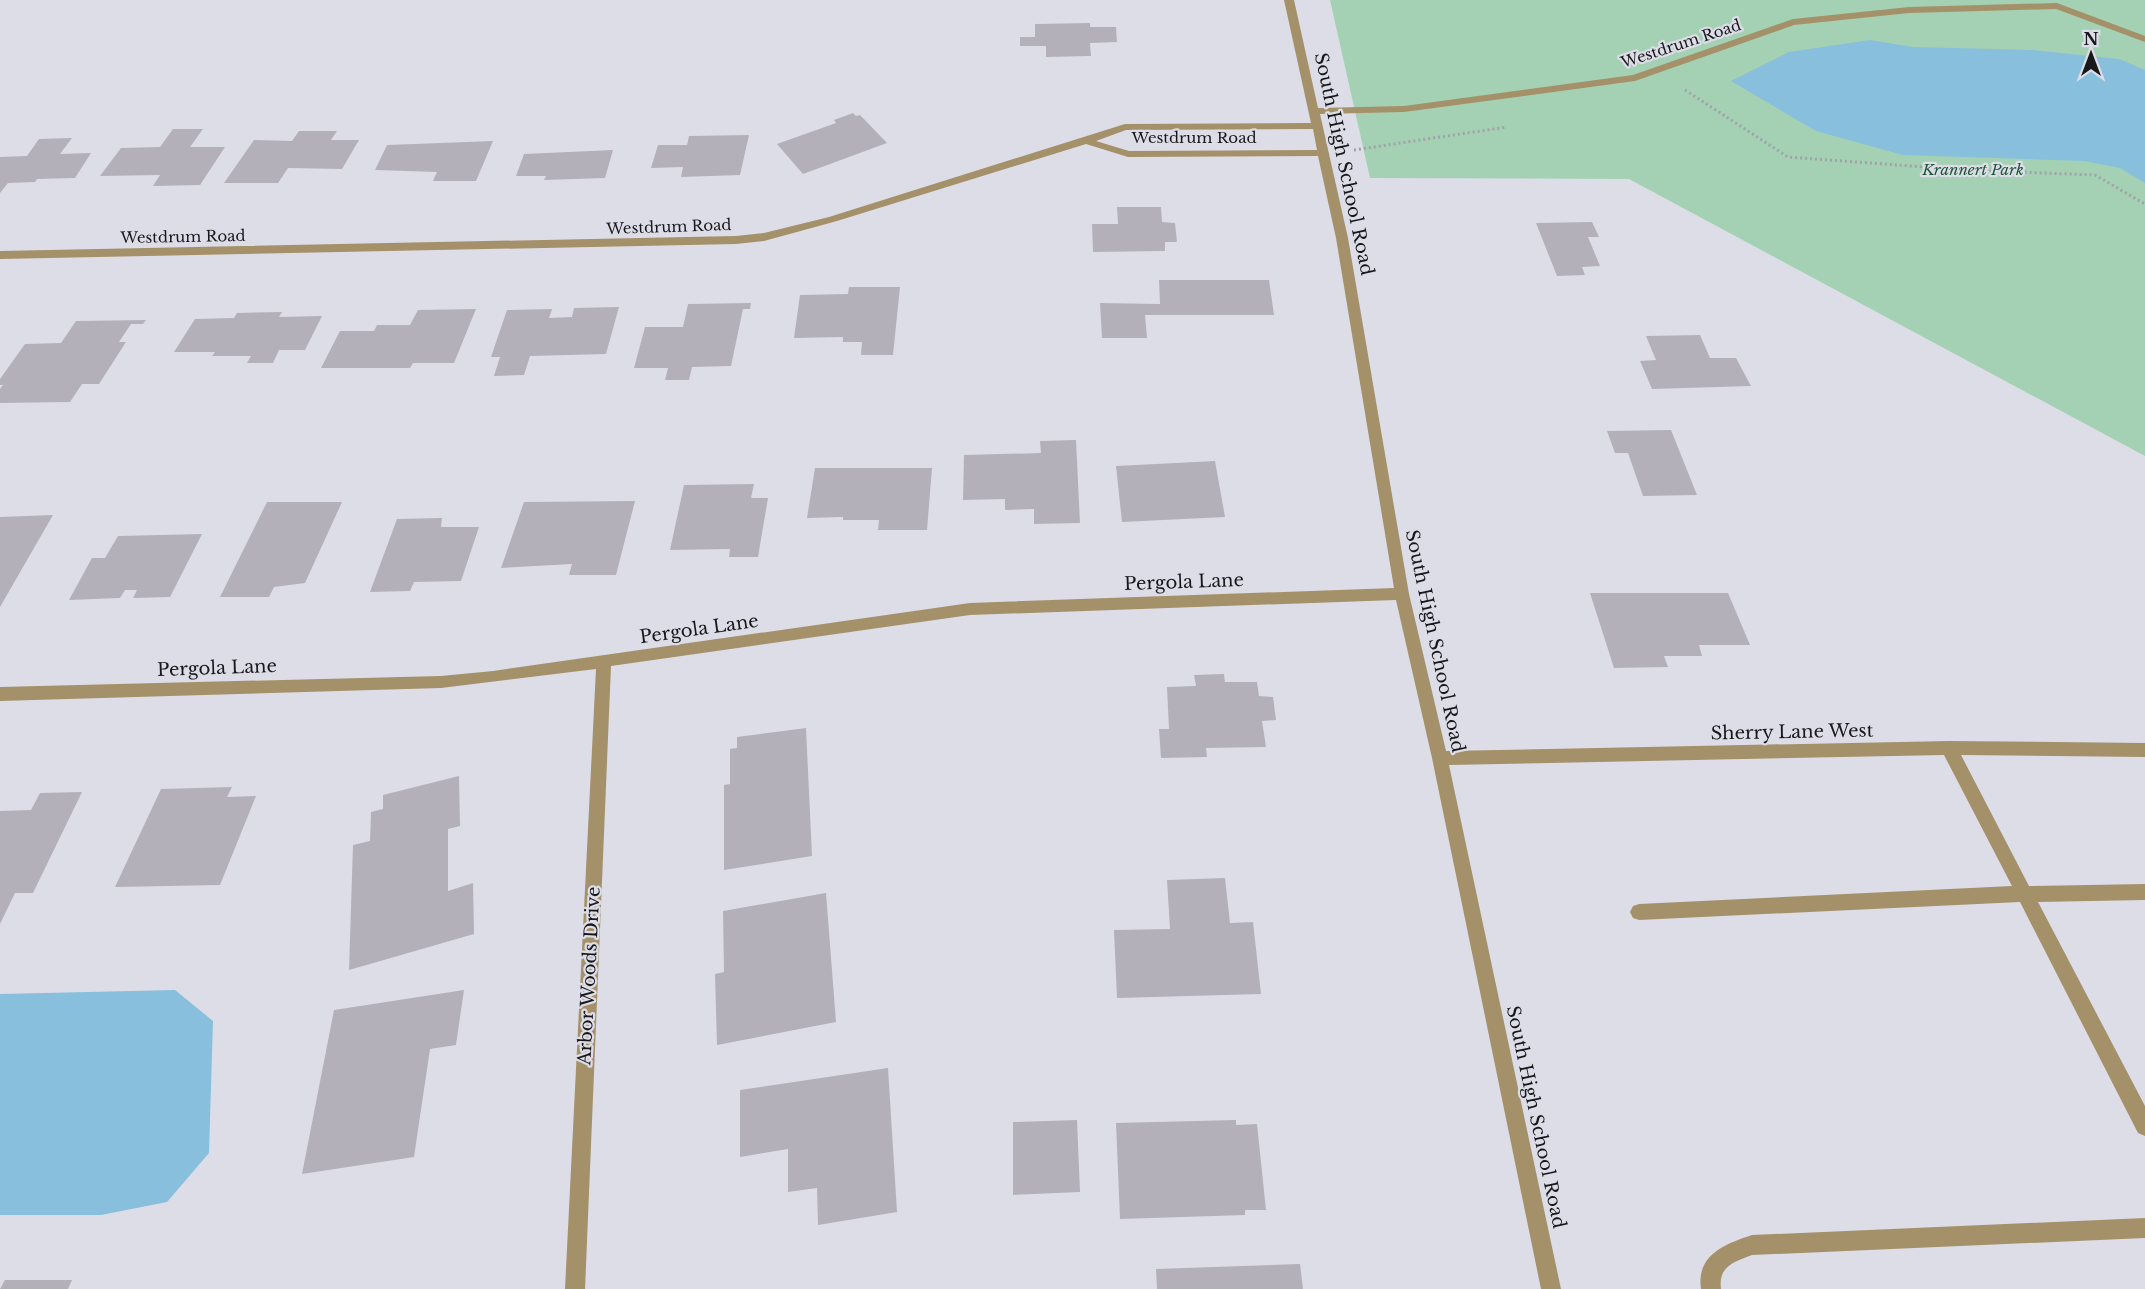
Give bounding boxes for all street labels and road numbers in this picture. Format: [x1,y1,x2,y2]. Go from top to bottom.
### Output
street label: Westdrum Road [1617,15,1743,72]
street label: South High School Road [1310,51,1378,277]
street label: Westdrum Road [1130,128,1257,147]
street label: Westdrum Road [605,215,732,238]
street label: Westdrum Road [119,226,246,247]
street label: South High School Road [1401,528,1469,754]
street label: Pergola Lane [1124,569,1244,595]
street label: Pergola Lane [638,610,760,648]
street label: Pergola Lane [157,655,277,681]
street label: Sherry Lane West [1710,720,1874,744]
street label: Arbor Woods Drive [573,886,605,1067]
street label: South High School Road [1502,1004,1570,1230]

